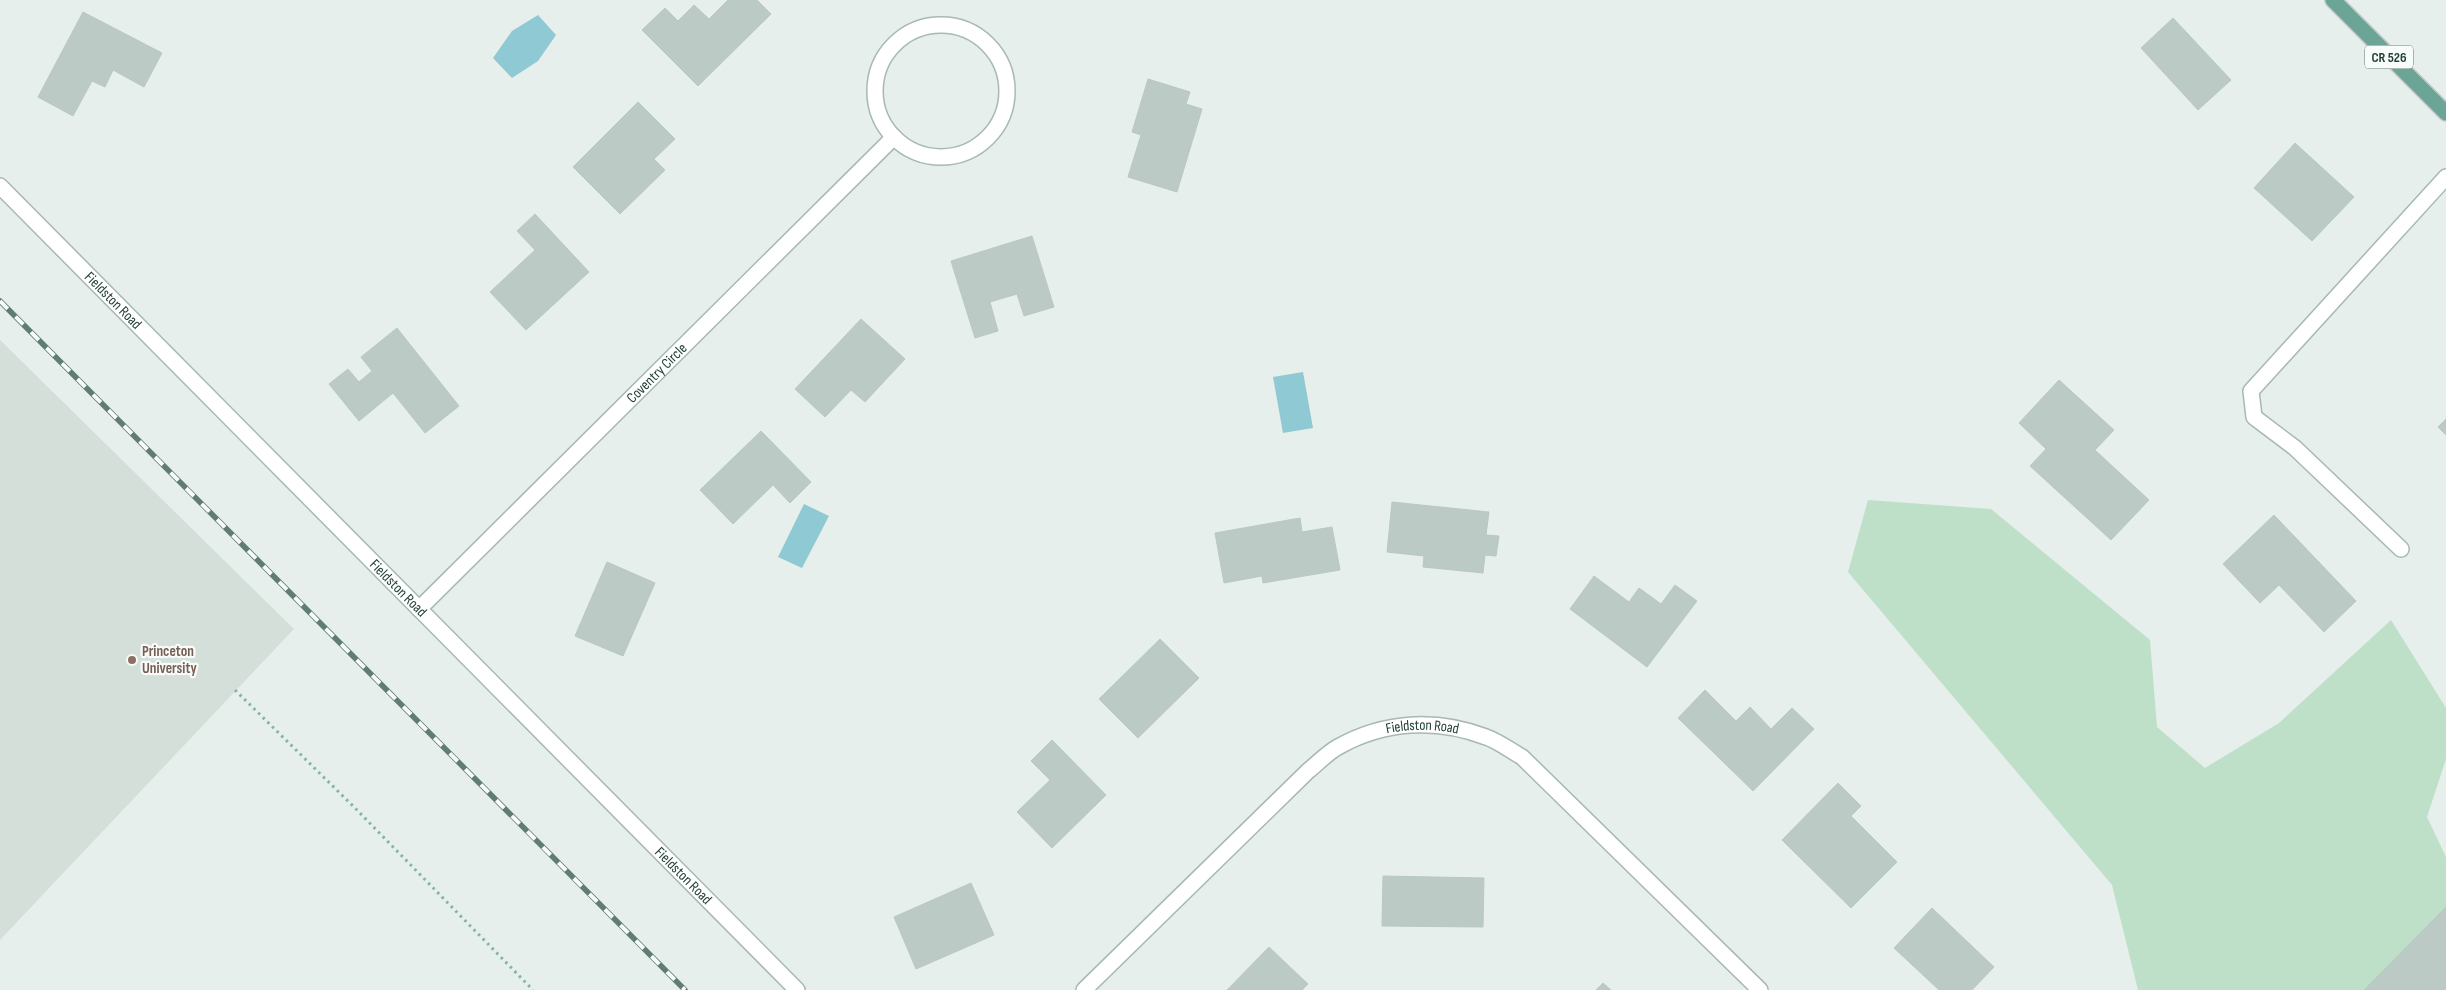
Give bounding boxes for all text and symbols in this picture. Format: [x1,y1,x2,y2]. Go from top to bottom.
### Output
road number: CR 526 [2365,46,2413,68]
street label: Fieldston Road [80,268,146,334]
street label: Coventry Circle [623,339,691,407]
street label: Fieldston Road [365,555,431,621]
place label: Princeton University [142,642,197,678]
marker: Princeton University [126,654,138,666]
street label: Fieldston Road [1384,716,1461,739]
street label: Fieldston Road [651,843,716,909]

